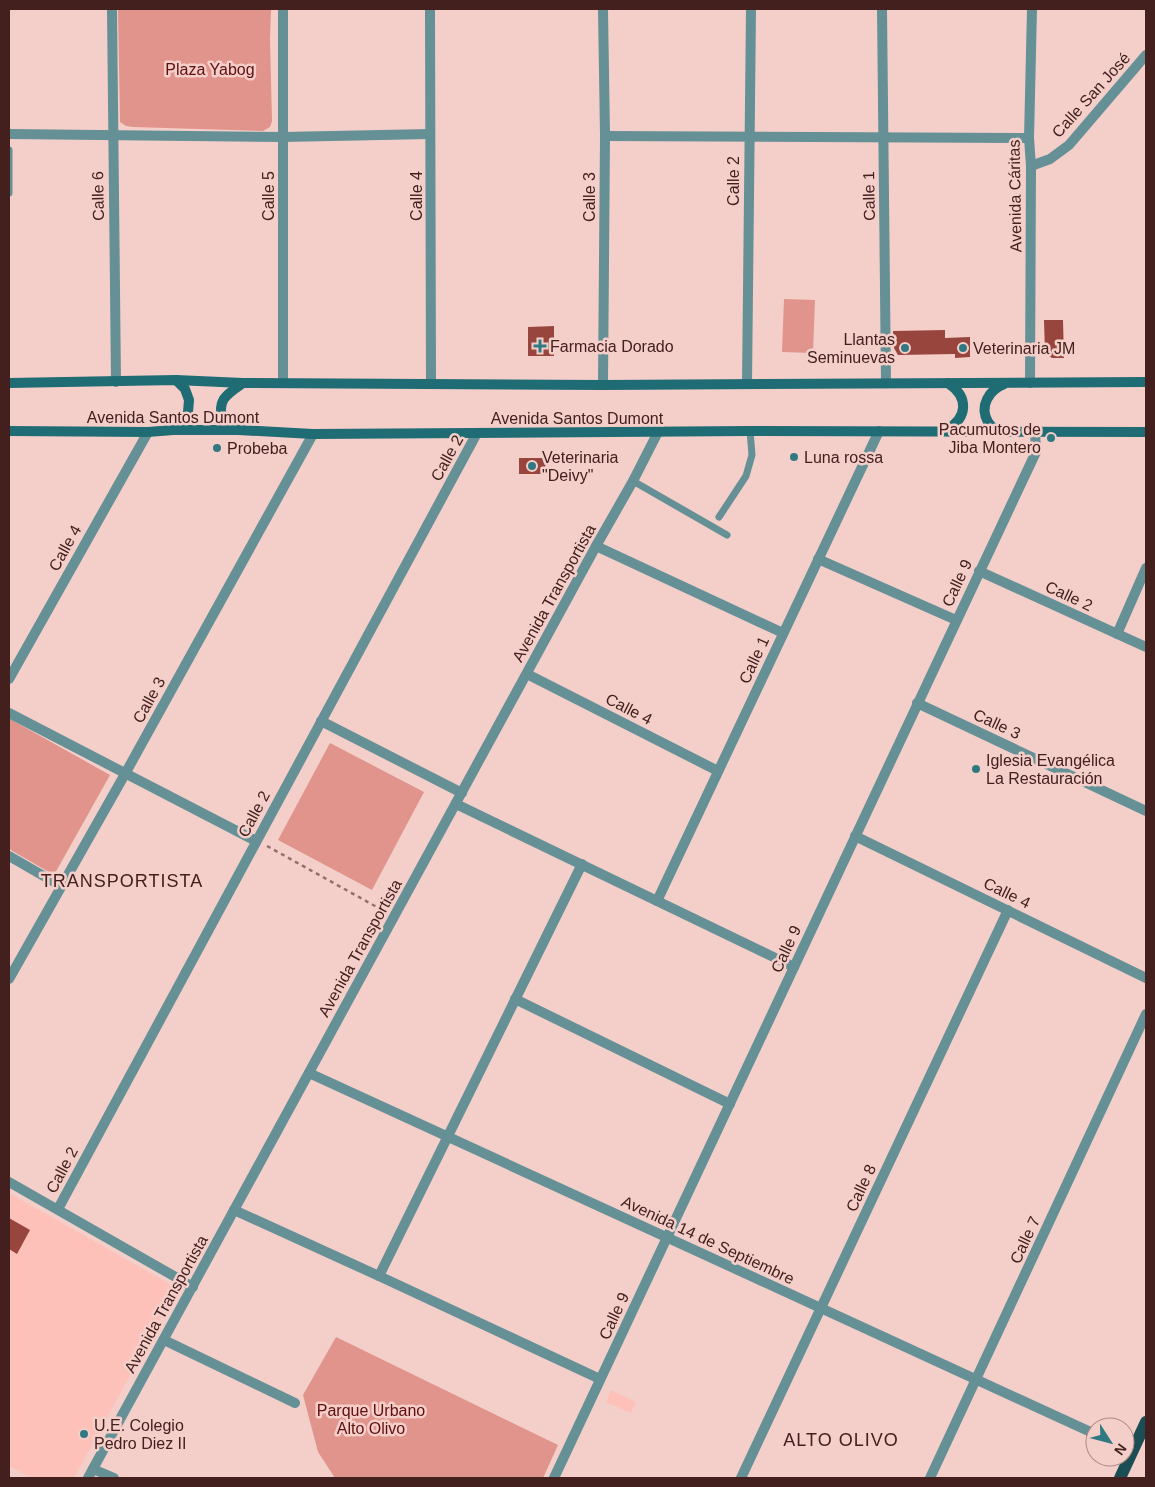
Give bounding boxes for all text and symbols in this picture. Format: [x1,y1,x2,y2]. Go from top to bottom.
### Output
street label: Calle San José [1049,49,1133,141]
park label: Plaza Yabog [165,61,255,78]
street label: Avenida Cáritas [1006,140,1024,252]
street label: Calle 2 [725,156,742,206]
street label: Calle 6 [89,171,107,221]
street label: Calle 5 [260,171,277,221]
street label: Calle 4 [408,171,425,221]
street label: Calle 1 [860,171,878,221]
street label: Calle 3 [581,172,598,222]
place label: Llantas Seminuevas [807,331,895,366]
place label: Farmacia Dorado [550,338,674,355]
marker: Farmacia Dorado [534,340,546,352]
place label: Veterinaria JM [973,340,1075,357]
marker: Llantas Seminuevas [899,342,911,354]
marker: Veterinaria JM [957,342,969,354]
street label: Avenida Santos Dumont [87,409,260,426]
street label: Avenida Santos Dumont [491,410,664,427]
place label: Pacumutos de Jiba Montero [939,421,1041,456]
street label: Calle 2 [427,432,467,484]
marker: Pacumutos de Jiba Montero [1045,432,1057,444]
place label: Probeba [227,440,288,457]
marker: Probeba [211,442,223,454]
place label: Veterinaria "Deivy" [542,449,619,484]
place label: Luna rossa [804,449,883,466]
marker: Luna rossa [788,451,800,463]
marker: Veterinaria "Deivy" [526,460,538,472]
street label: Avenida Transportista [509,521,599,665]
street label: Calle 4 [45,522,85,574]
street label: Calle 9 [939,557,975,609]
street label: Calle 2 [1043,578,1095,614]
street label: Calle 1 [736,634,772,686]
street label: Calle 3 [129,674,169,726]
street label: Calle 4 [603,690,655,728]
street label: Calle 3 [971,706,1023,742]
place label: Iglesia Evangélica La Restauración [986,752,1115,787]
marker: Iglesia Evangélica La Restauración [970,763,982,775]
street label: Calle 2 [235,788,273,840]
district label: TRANSPORTISTA [41,871,203,891]
street label: Calle 4 [981,874,1033,912]
street label: Avenida Transportista [315,876,405,1020]
street label: Calle 9 [768,923,804,975]
street label: Calle 2 [43,1144,81,1196]
street label: Calle 8 [843,1162,879,1214]
street label: Avenida 14 de Septiembre [619,1193,797,1288]
street label: Calle 7 [1007,1214,1043,1266]
street label: Avenida Transportista [121,1232,211,1376]
street label: Calle 9 [596,1290,632,1342]
park label: Parque Urbano Alto Olivo [317,1402,425,1437]
place label: U.E. Colegio Pedro Diez II [94,1417,186,1452]
north arrow [1085,1417,1135,1467]
marker: U.E. Colegio Pedro Diez II [78,1428,90,1440]
district label: ALTO OLIVO [783,1430,899,1450]
text: N [1111,1441,1130,1458]

